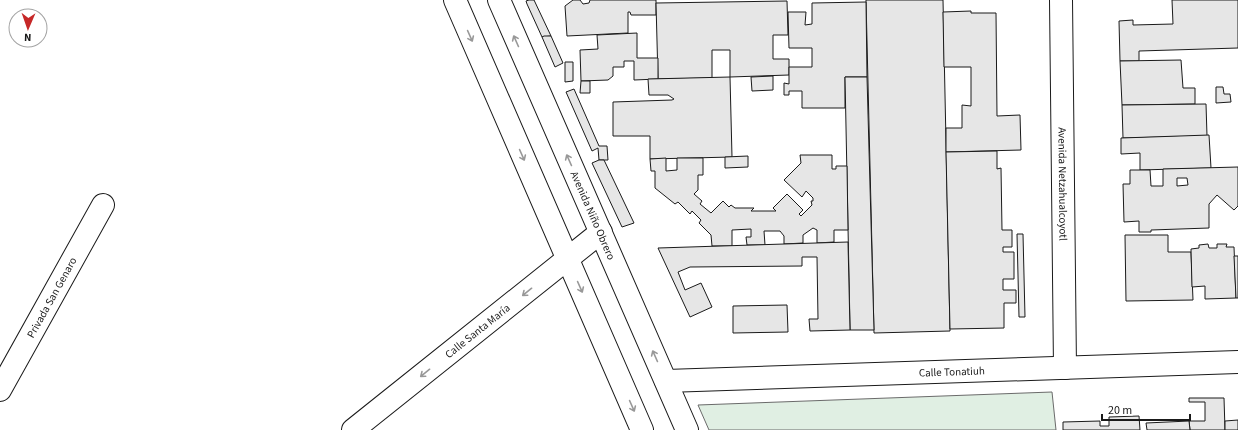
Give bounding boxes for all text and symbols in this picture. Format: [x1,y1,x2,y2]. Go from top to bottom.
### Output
north arrow [8,8,48,48]
one-way arrow [467,29,474,41]
text: N [24,30,32,45]
one-way arrow [512,35,520,47]
street label: Avenida Netzahualcoyotl [1055,127,1071,241]
one-way arrow [519,148,526,160]
one-way arrow [565,154,572,166]
street label: Avenida Niño Obrero [567,169,619,262]
street label: Privada San Genaro [23,254,80,340]
one-way arrow [576,280,584,292]
one-way arrow [521,287,532,296]
street label: Calle Santa María [442,300,513,361]
one-way arrow [651,350,658,362]
street label: Calle Tonatiuh [919,363,985,380]
one-way arrow [419,368,430,377]
scale bar [1102,396,1190,422]
one-way arrow [628,400,636,412]
text: 20 m [1108,402,1132,419]

